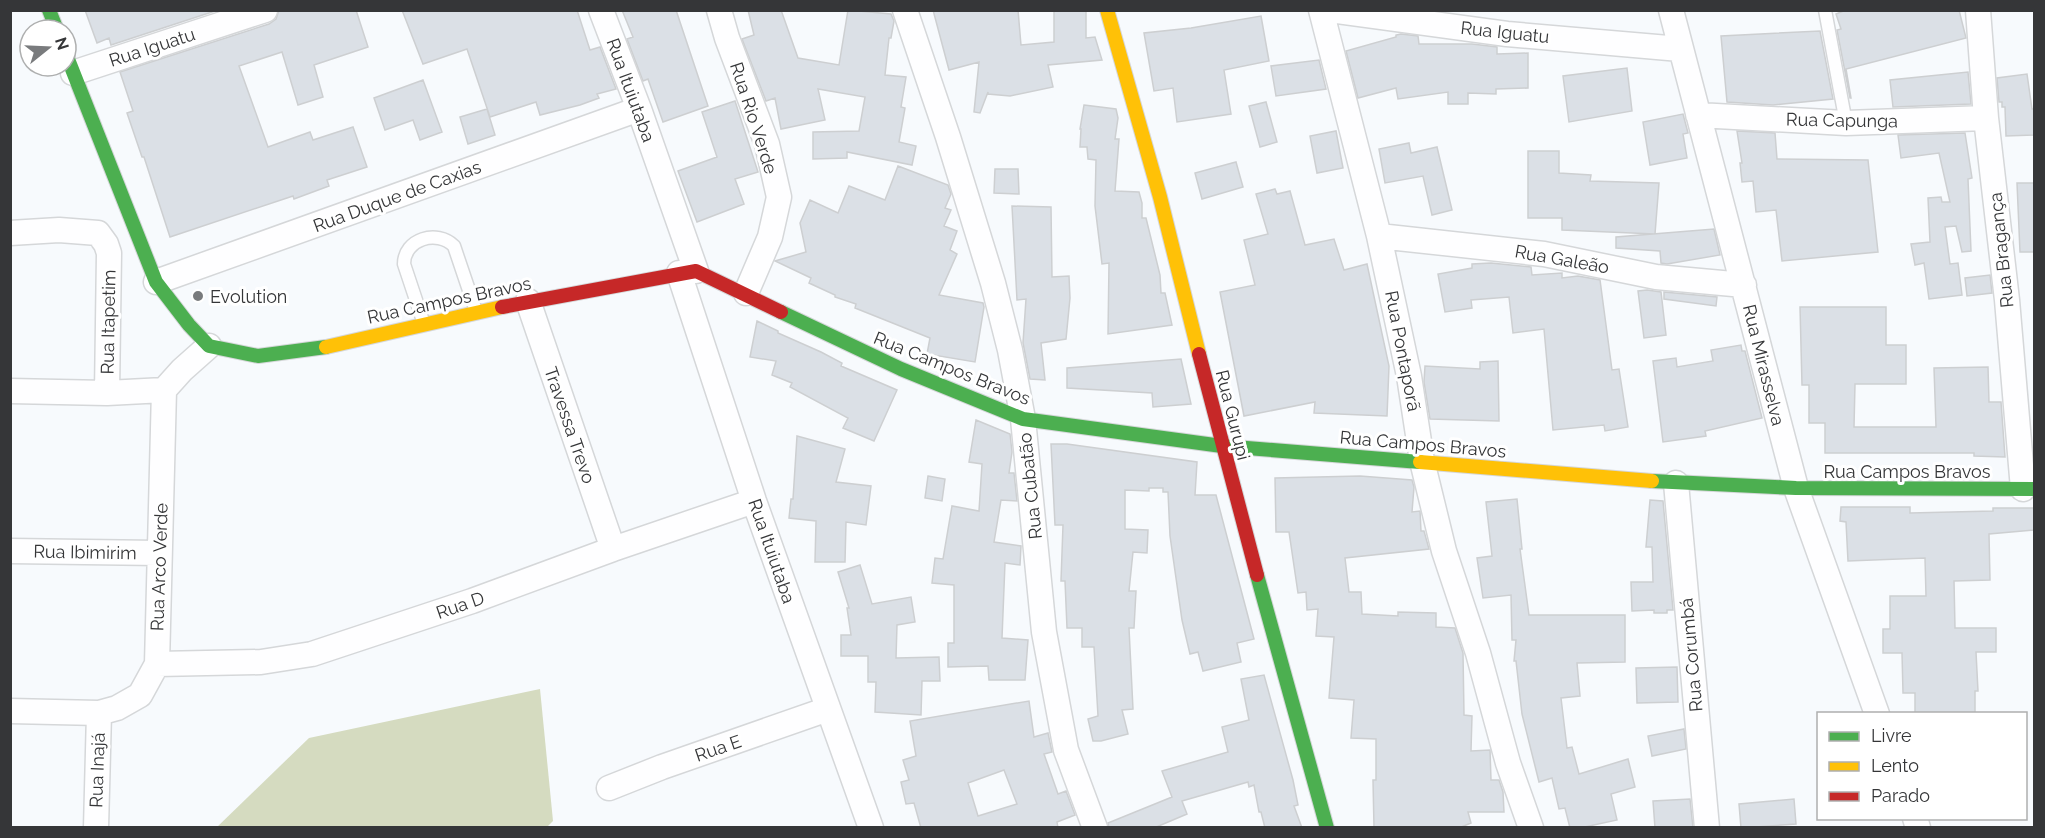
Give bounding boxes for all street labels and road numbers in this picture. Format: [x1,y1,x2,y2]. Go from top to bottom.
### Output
street label: Rua Iguatu [1459,17,1551,47]
street label: Rua Iguatu [106,23,198,71]
street label: Rua Ituiutaba [602,35,660,145]
street label: Rua Rio Verde [726,59,782,177]
street label: Rua Capunga [1786,109,1898,131]
street label: Rua Duque de Caxias [310,156,484,236]
street label: Rua Bragança [1984,191,2018,309]
street label: Rua Galeão [1513,240,1611,278]
street label: Rua Itapetim [97,269,119,375]
street label: Rua Campos Bravos [365,272,533,328]
street label: Rua Pontaporã [1381,289,1425,413]
street label: Rua Mirasselva [1739,302,1789,428]
street label: Rua Campos Bravos [871,327,1034,409]
street label: Travessa Trevo [540,364,600,486]
street label: Rua Gurupi [1212,368,1254,462]
street label: Rua Campos Bravos [1339,426,1507,462]
street label: Rua Cubatão [1014,431,1046,540]
street label: Rua Campos Bravos [1824,461,1991,482]
street label: Rua Ituiutaba [744,496,800,606]
street label: Rua Arco Verde [146,502,172,631]
street label: Rua Ibimirim [33,541,137,563]
street label: Rua D [433,587,487,623]
street label: Rua Corumbá [1676,597,1706,713]
street label: Rua E [692,730,744,766]
street label: Rua Inajá [85,732,109,808]

